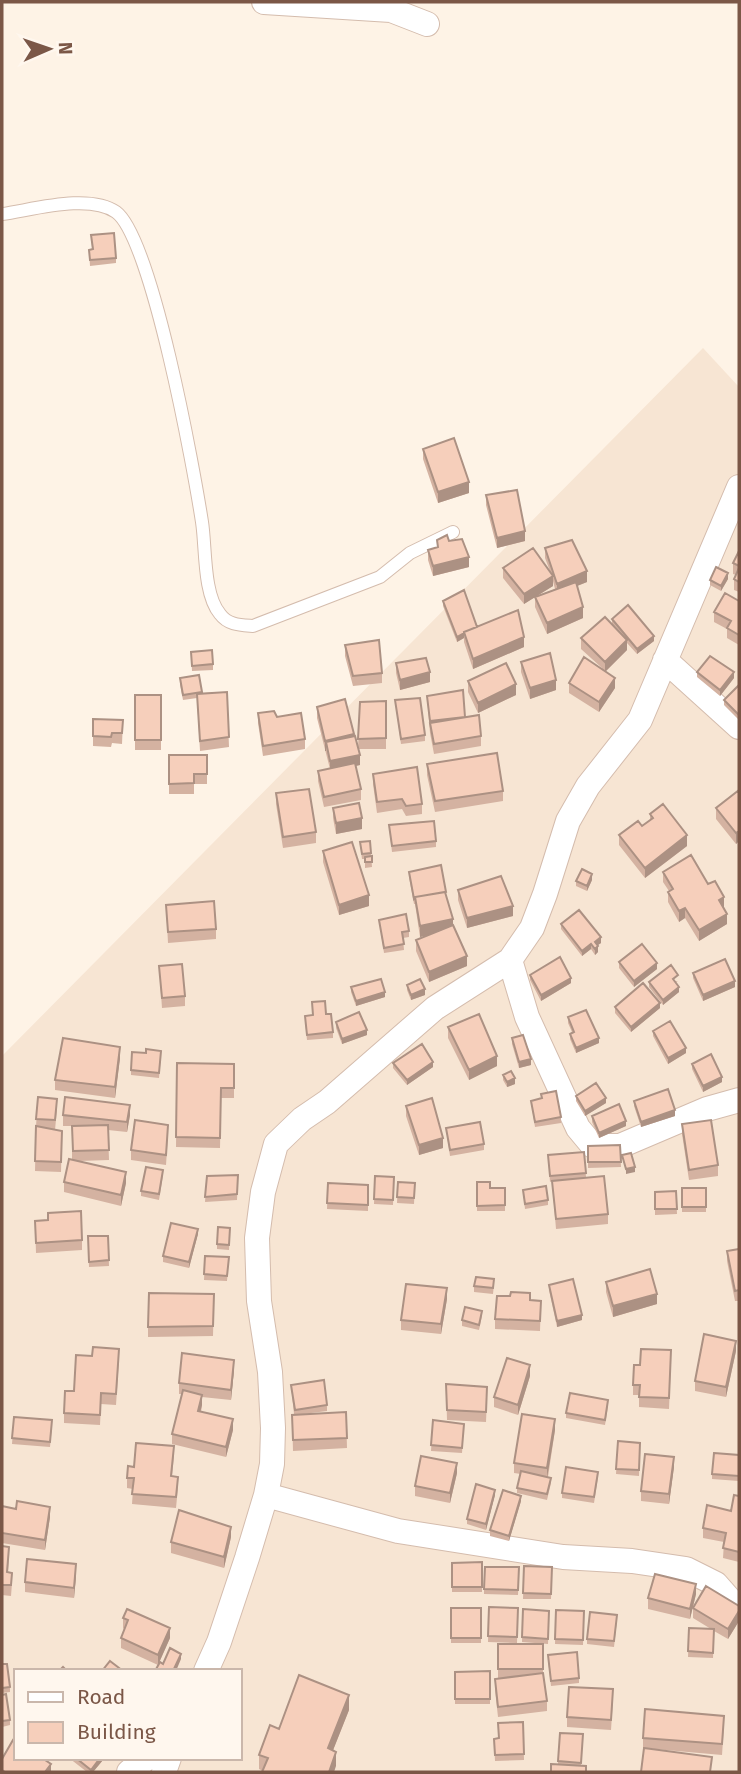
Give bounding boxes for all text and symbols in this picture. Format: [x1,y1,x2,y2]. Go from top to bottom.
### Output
north arrow [14,14,84,84]
text: N [54,42,77,55]
legend [14,1669,242,1760]
text: Road [77,1684,125,1710]
text: Building [77,1719,156,1745]

